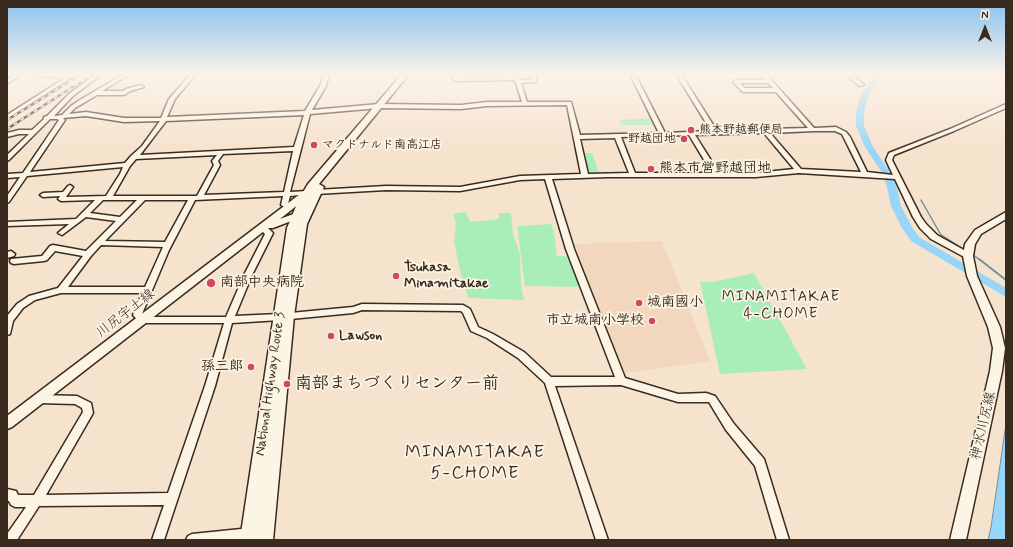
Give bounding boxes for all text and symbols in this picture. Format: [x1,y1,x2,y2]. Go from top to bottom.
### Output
north arrow [965,8,1005,48]
text: N [981,9,989,23]
place label: 熊本野越郵便局 [699,123,783,137]
marker: 熊本野越郵便局 [686,125,696,135]
place label: 野越団地 [628,132,676,146]
marker: 野越団地 [679,134,689,144]
place label: マクドナルド南高江店 [322,138,442,152]
marker: マクドナルド南高江店 [309,140,319,150]
place label: 熊本市営野越団地 [659,161,771,177]
marker: 熊本市営野越団地 [646,164,656,174]
place label: Tsukasa Minamitakae [404,260,489,292]
marker: Tsukasa Minamitakae [391,271,401,281]
place label: 南部中央病院 [220,275,304,291]
marker: 南部中央病院 [205,277,217,289]
street label: 川尻宇土線 [93,286,159,342]
district label: MINAMITAKAE 4-CHOME [724,289,838,324]
place label: 城南國小 [647,295,703,311]
marker: 城南國小 [634,298,644,308]
street label: National Highway Route 3 [253,311,289,457]
place label: 市立城南小学校 [546,313,644,329]
marker: 市立城南小学校 [647,316,657,326]
place label: Lawson [339,328,382,344]
marker: Lawson [326,331,336,341]
place label: 孫三郎 [201,359,243,375]
marker: 孫三郎 [246,362,256,372]
place label: 南部まちづくりセンター前 [295,374,499,394]
marker: 南部まちづくりセンター前 [282,379,292,389]
street label: 神水川尻線 [968,390,1000,462]
district label: MINAMITAKAE 5-CHOME [408,442,542,484]

